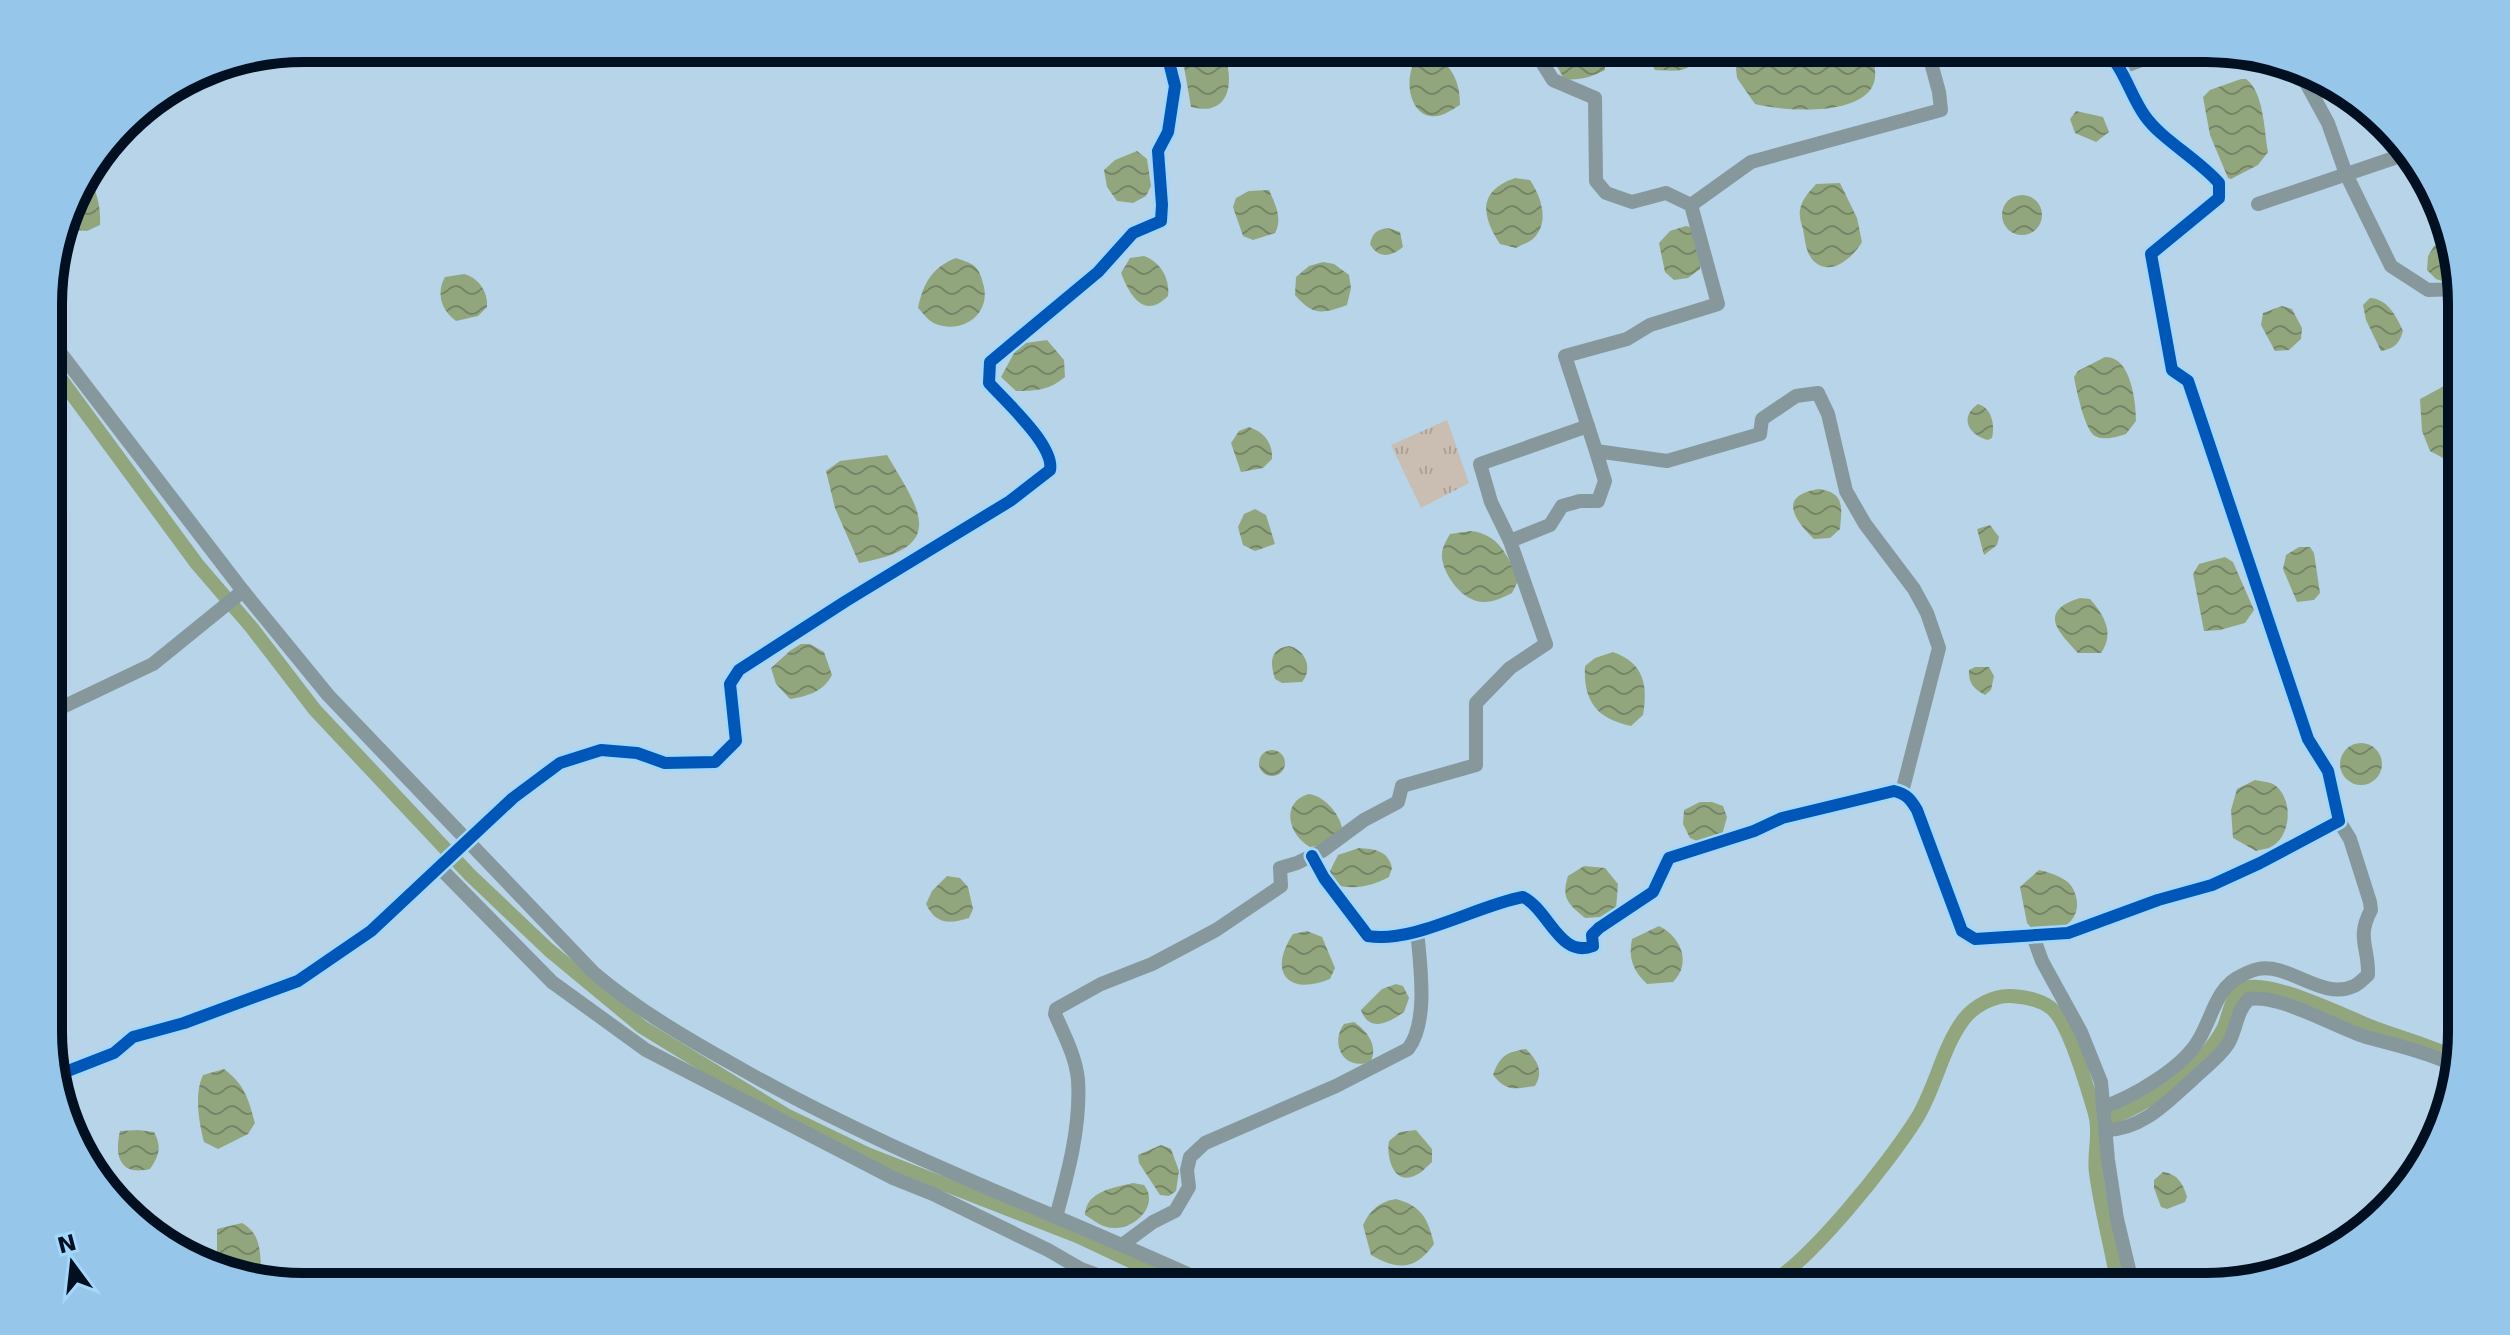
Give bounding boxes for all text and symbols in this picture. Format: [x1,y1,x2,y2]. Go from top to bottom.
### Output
north arrow [32,1223,112,1303]
text: N [55,1230,79,1259]

